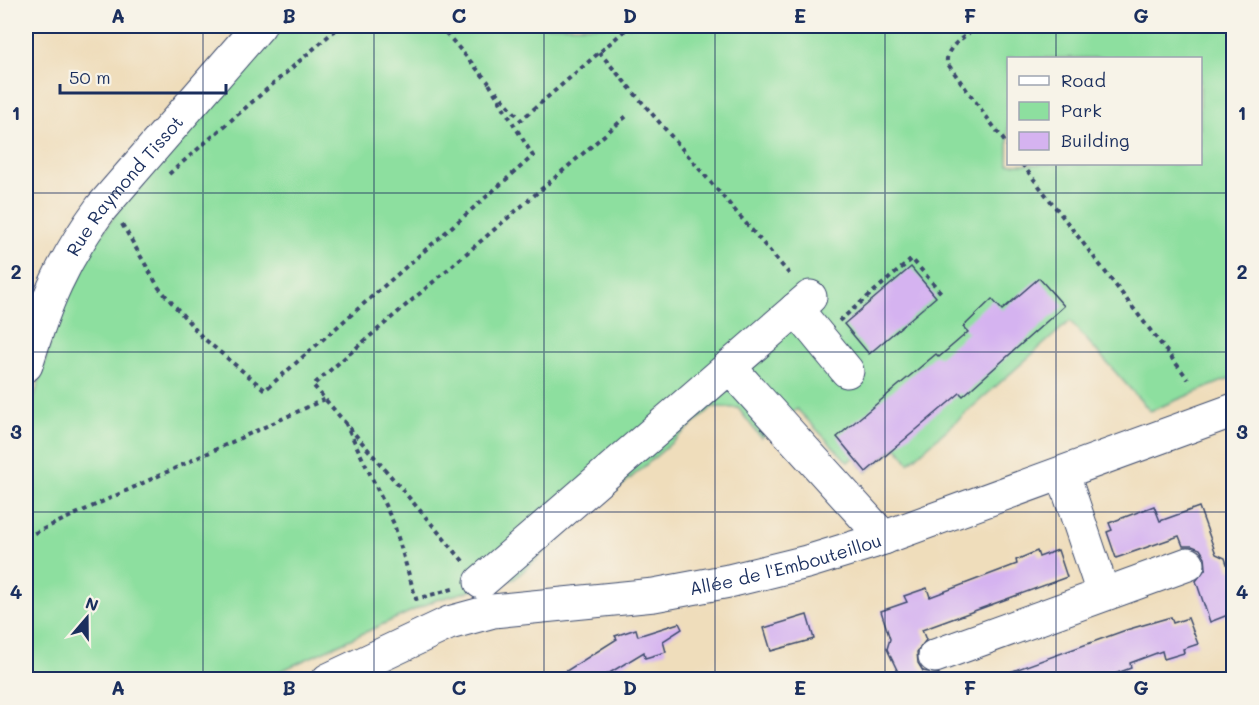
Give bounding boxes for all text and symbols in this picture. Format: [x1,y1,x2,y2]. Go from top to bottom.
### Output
text: A [111,2,125,28]
text: B [282,2,296,28]
text: C [452,2,467,28]
text: D [623,2,637,28]
text: E [794,2,806,28]
text: F [964,2,977,28]
text: G [1133,2,1149,28]
scale bar [60,57,226,95]
legend [1007,57,1202,165]
text: 50 m [69,65,111,89]
text: Road [1061,68,1106,92]
text: Park [1061,98,1102,122]
text: 1 [12,99,20,125]
text: 1 [1238,99,1246,125]
street label: Rue Raymond Tissot [60,110,188,260]
text: Building [1061,128,1129,152]
text: 2 [10,258,22,284]
text: 2 [1236,258,1248,284]
text: 3 [10,418,22,444]
text: 3 [1236,418,1248,444]
street label: Allée de l'Embouteillou [687,528,885,600]
text: 4 [10,578,23,604]
text: 4 [1236,578,1249,604]
north arrow [57,588,117,648]
text: N [83,591,102,615]
text: A [111,674,125,700]
text: B [282,674,296,700]
text: C [452,674,467,700]
text: D [623,674,637,700]
text: E [794,674,806,700]
text: F [964,674,977,700]
text: G [1133,674,1149,700]

